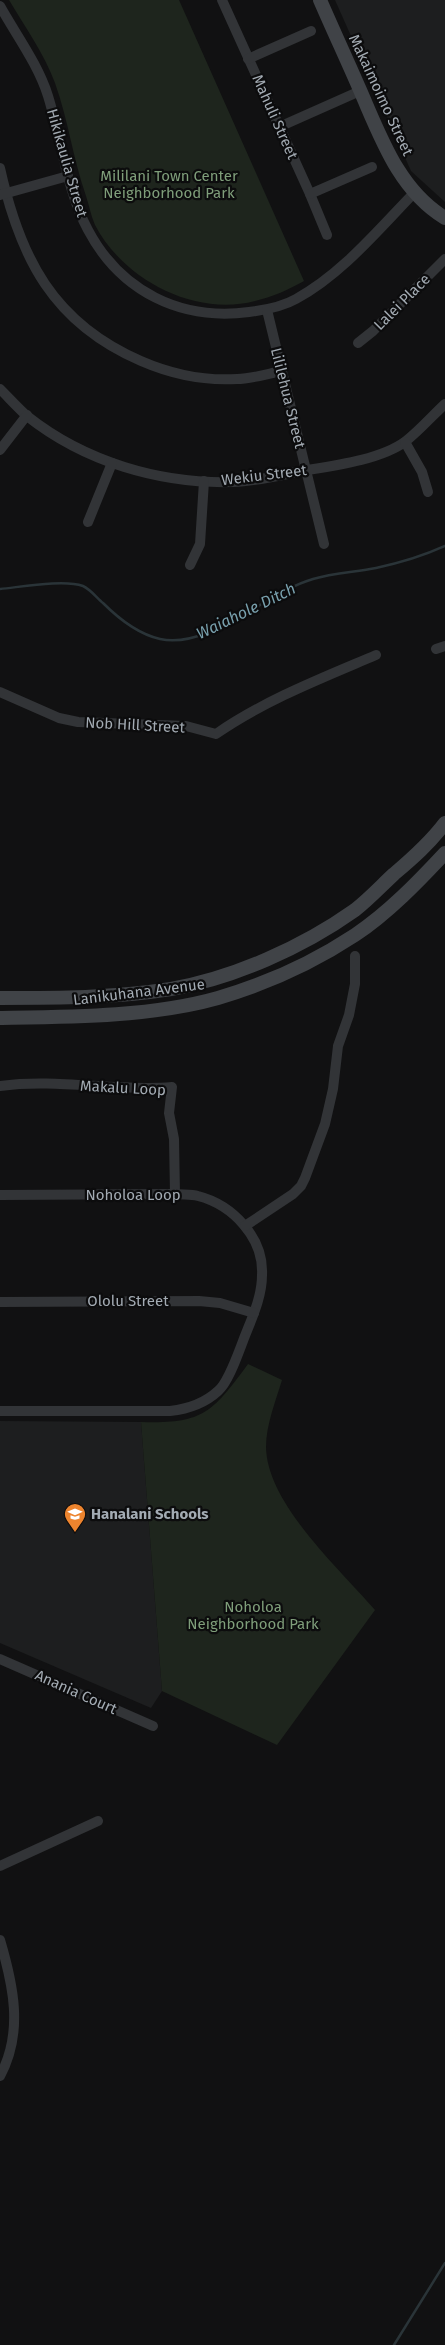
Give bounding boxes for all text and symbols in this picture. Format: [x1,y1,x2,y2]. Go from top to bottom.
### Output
street label: Makaimoimo Street [345,31,417,159]
street label: Mahuli Street [248,72,302,163]
street label: Hikikaulia Street [43,107,91,220]
park label: Mililani Town Center Neighborhood Park [100,167,238,202]
street label: Lalei Place [370,270,434,334]
street label: Lililehua Street [267,346,309,451]
street label: Wekiu Street [220,461,308,489]
water label: Waiahole Ditch [193,579,299,643]
street label: Nob Hill Street [85,713,186,737]
street label: Lanikuhana Avenue [72,975,206,1009]
street label: Makalu Loop [80,1077,166,1099]
street label: Noholoa Loop [85,1186,181,1204]
street label: Ololu Street [87,1292,169,1310]
school or university icon: Hanalani Schools [63,1502,87,1533]
place label: Hanalani Schools [91,1505,209,1523]
park label: Noholoa Neighborhood Park [187,1598,319,1633]
street label: Anania Court [32,1666,120,1718]

